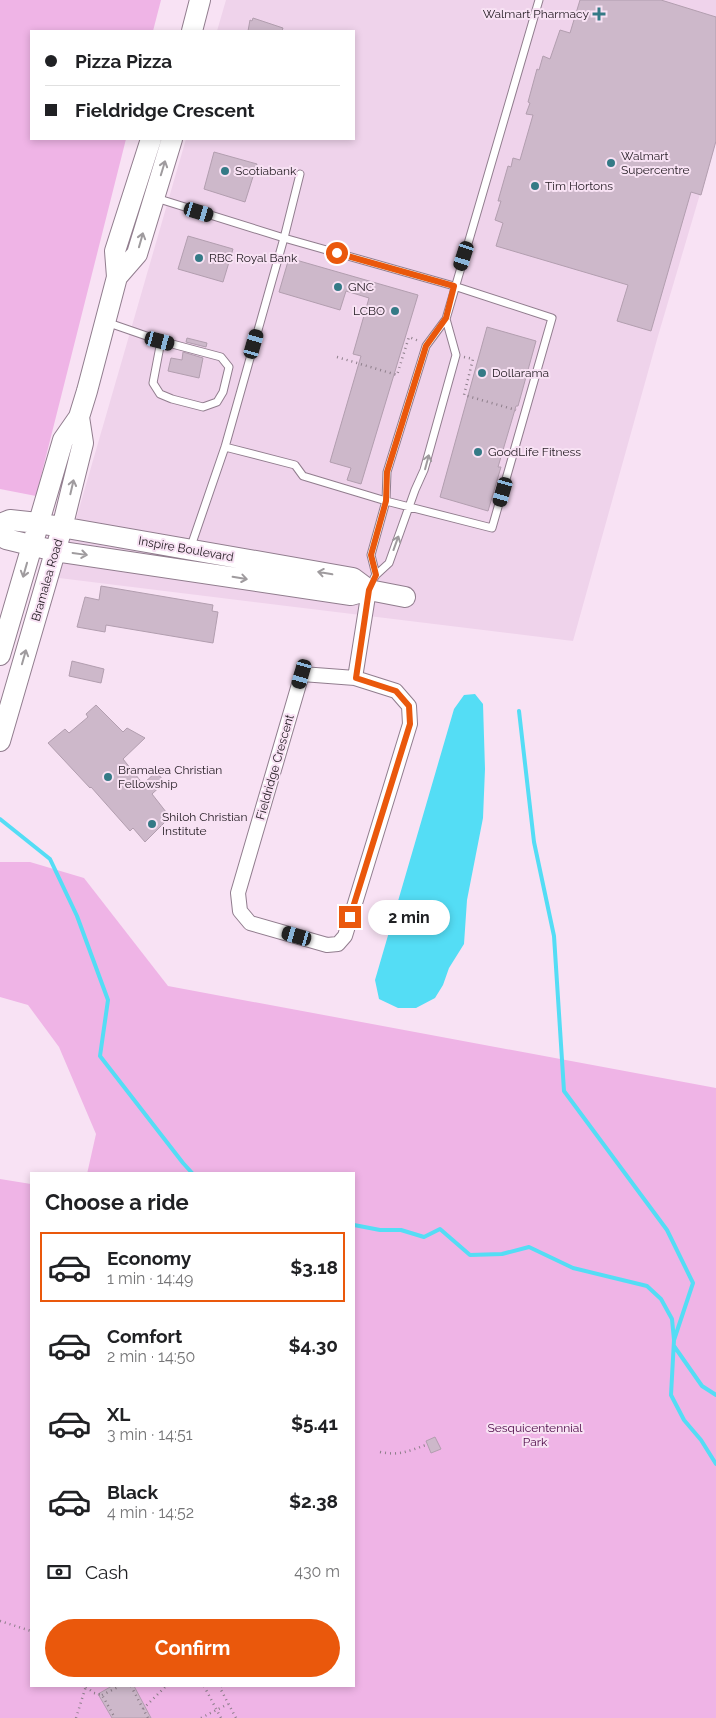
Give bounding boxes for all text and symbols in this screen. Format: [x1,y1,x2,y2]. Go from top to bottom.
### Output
place label: Walmart Pharmacy [483,7,589,21]
marker: Walmart Pharmacy [593,8,605,20]
text: Pizza Pizza [75,50,172,72]
text: Fieldridge Crescent [75,99,255,121]
place label: Walmart Supercentre [621,149,689,177]
marker: Walmart Supercentre [605,157,617,169]
one-way arrow [158,160,168,176]
place label: Scotiabank [235,164,297,178]
marker: Scotiabank [219,165,231,177]
place label: Tim Hortons [545,179,613,193]
marker: Tim Hortons [529,180,541,192]
car [182,200,215,224]
one-way arrow [137,233,147,249]
car [452,239,475,273]
route start [326,242,348,264]
place label: RBC Royal Bank [209,251,298,265]
marker: RBC Royal Bank [193,252,205,264]
place label: GNC [348,280,374,294]
marker: GNC [332,281,344,293]
place label: LCBO [353,304,385,318]
marker: LCBO [389,305,401,317]
car [242,328,265,360]
car [143,330,176,352]
place label: Dollarama [492,366,549,380]
marker: Dollarama [476,367,488,379]
place label: GoodLife Fitness [488,445,581,459]
marker: GoodLife Fitness [472,446,484,458]
one-way arrow [423,454,432,470]
car [491,476,514,508]
one-way arrow [68,479,77,495]
street label: Inspire Boulevard [137,534,235,564]
one-way arrow [392,536,401,551]
street label: Bramalea Road [29,537,65,623]
one-way arrow [71,549,87,559]
one-way arrow [19,562,29,578]
one-way arrow [317,568,333,578]
one-way arrow [232,573,248,583]
one-way arrow [20,649,30,665]
car [290,658,313,690]
street label: Fieldridge Crescent [253,713,297,821]
place label: Bramalea Christian Fellowship [118,763,222,791]
marker: Bramalea Christian Fellowship [102,771,114,783]
place label: Shiloh Christian Institute [162,810,247,838]
marker: Shiloh Christian Institute [146,818,158,830]
callout: 2 min [368,900,450,934]
route end [339,906,361,928]
text: 2 min [388,908,430,927]
car [280,925,313,947]
text: Choose a ride [45,1189,189,1215]
icon: car [47,1245,92,1290]
text: Economy [107,1247,191,1269]
text: $3.18 [290,1256,338,1278]
text: 1 min · 14:49 [107,1269,193,1288]
icon: car [47,1323,92,1368]
text: Comfort [107,1325,182,1347]
text: $4.30 [289,1334,338,1356]
text: 2 min · 14:50 [107,1347,195,1366]
icon: car [47,1401,92,1446]
text: XL [107,1403,130,1425]
text: $5.41 [291,1412,338,1434]
park label: Sesquicentennial Park [487,1421,583,1449]
text: 3 min · 14:51 [107,1425,193,1444]
icon: car [47,1479,92,1524]
text: Black [107,1481,158,1503]
text: $2.38 [289,1490,338,1512]
text: 4 min · 14:52 [107,1503,194,1522]
icon: cash [45,1558,73,1586]
text: Cash [85,1561,129,1583]
text: 430 m [294,1562,340,1581]
button: Confirm [45,1619,340,1677]

